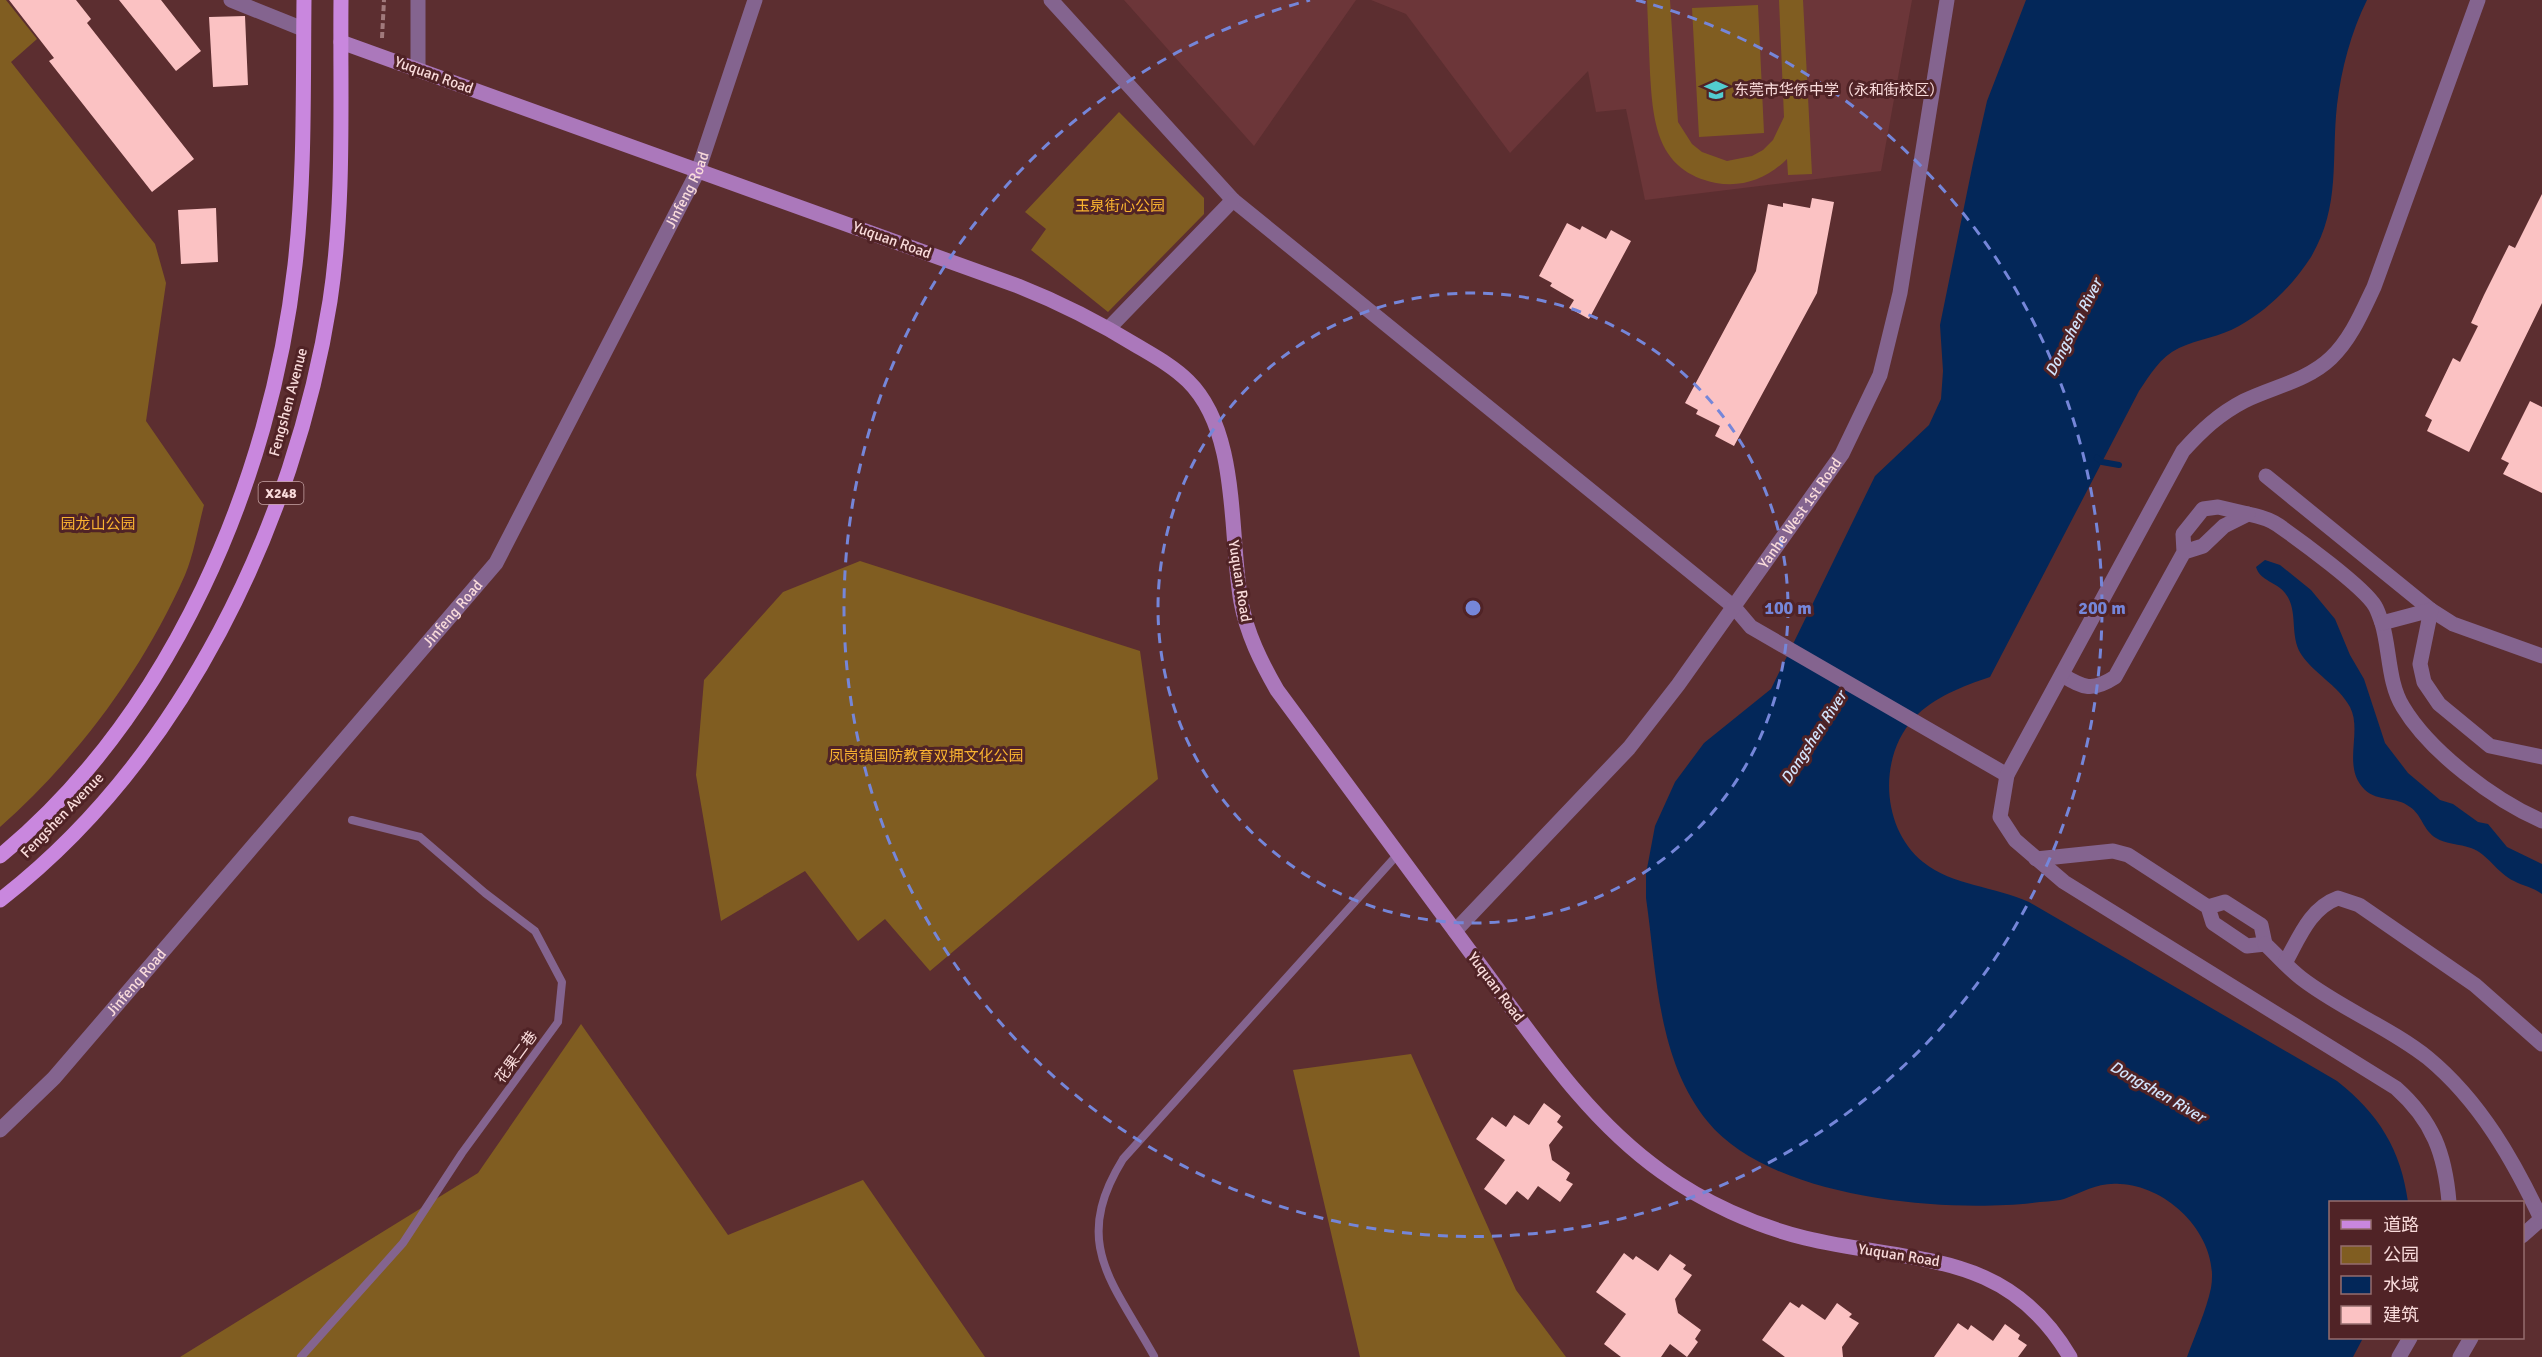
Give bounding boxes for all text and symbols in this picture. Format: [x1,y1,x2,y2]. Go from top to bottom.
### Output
street label: Yuquan Road [392,52,476,98]
school or university icon: 东莞市华侨中学（永和街校区） [1703,77,1729,103]
place label: 东莞市华侨中学（永和街校区） [1734,81,1944,99]
street label: Jinfeng Road [661,149,713,231]
park label: 玉泉街心公园 [1075,197,1165,215]
street label: Yuquan Road [850,217,934,263]
water label: Dongshen River [2041,274,2108,379]
street label: Fengshen Avenue [265,346,311,458]
street label: Yanhe West 1st Road [1754,454,1845,572]
road number: X248 [258,482,304,504]
park label: 园龙山公园 [60,515,136,533]
street label: Yuquan Road [1225,539,1255,623]
street label: Jinfeng Road [419,576,486,651]
text: 100 m [1764,597,1812,619]
text: 200 m [2078,597,2126,619]
centre of rings [1463,598,1483,618]
water label: Dongshen River [1776,686,1852,788]
park label: 凤岗镇国防教育双拥文化公园 [828,747,1024,765]
street label: Fengshen Avenue [17,769,107,861]
street label: Jinfeng Road [102,945,170,1020]
street label: Yuquan Road [1464,949,1528,1025]
street label: 花果二巷 [491,1027,541,1087]
water label: Dongshen River [2106,1057,2210,1128]
legend [2329,1201,2524,1339]
text: 道路 [2383,1214,2419,1236]
street label: Yuquan Road [1857,1240,1941,1270]
text: 公园 [2383,1244,2419,1266]
text: 水域 [2383,1274,2419,1296]
text: 建筑 [2383,1304,2419,1326]

